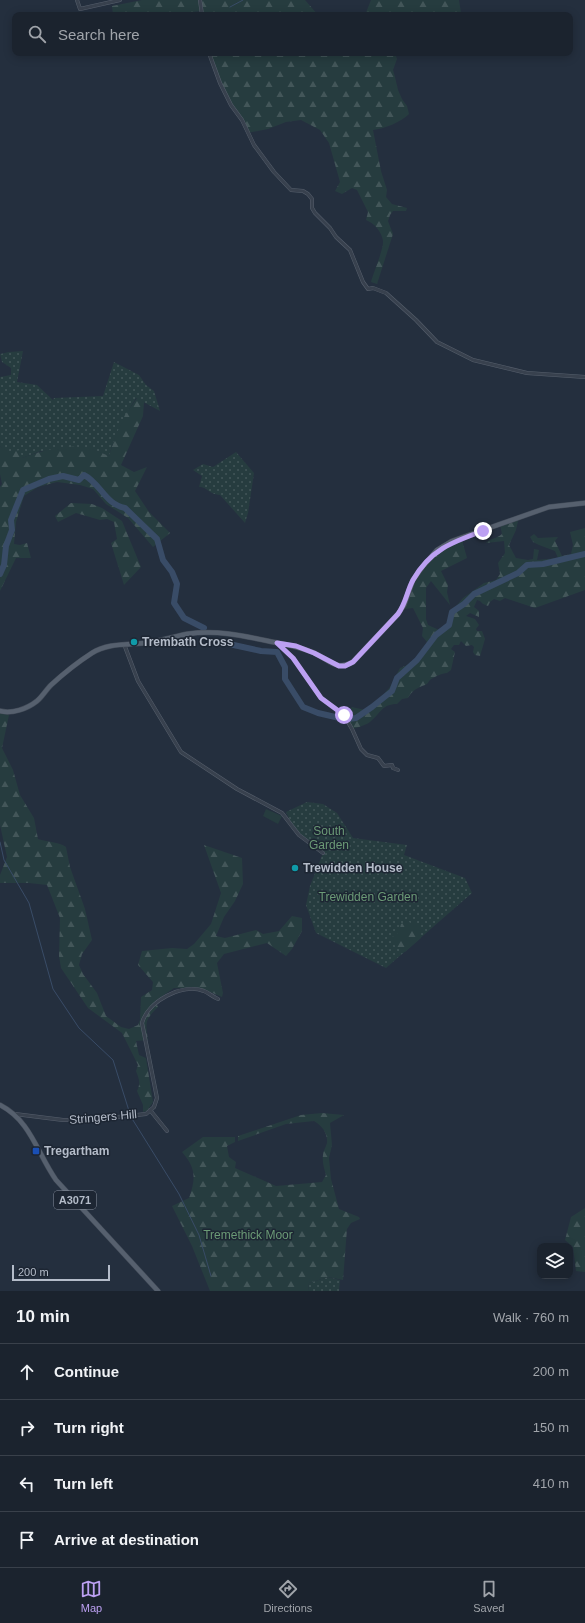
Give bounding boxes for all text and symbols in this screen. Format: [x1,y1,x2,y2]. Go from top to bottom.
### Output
search box [12,12,573,56]
icon: search [26,23,48,45]
text: Search here [58,26,140,43]
route end [474,522,492,540]
place label: Trembath Cross [142,635,234,649]
marker: Trembath Cross [129,637,139,647]
route start [335,706,353,724]
park label: South Garden [309,824,349,852]
place label: Trewidden House [303,861,403,875]
marker: Trewidden House [290,863,300,873]
park label: Trewidden Garden [319,890,417,904]
street label: Stringers Hill [69,1107,137,1127]
place label: Tregartham [44,1144,109,1158]
marker: Tregartham [31,1146,41,1156]
road number: A3071 [54,1191,96,1209]
park label: Tremethick Moor [203,1228,293,1242]
map controls [537,1243,573,1279]
button: layers [537,1243,573,1279]
scale bar [12,1263,110,1282]
text: 200 m [18,1266,49,1278]
text: 10 min [16,1307,70,1326]
text: Walk · 760 m [493,1310,569,1325]
icon: ahead [16,1361,38,1383]
text: Continue [54,1363,119,1380]
text: 200 m [533,1364,569,1379]
icon: right [16,1417,38,1439]
text: Turn right [54,1419,124,1436]
text: 150 m [533,1420,569,1435]
icon: left [16,1473,38,1495]
text: Turn left [54,1475,113,1492]
text: 410 m [533,1476,569,1491]
icon: arrive [16,1529,38,1551]
text: Arrive at destination [54,1531,199,1548]
tab: Map [80,1578,102,1614]
tab: Directions [263,1578,312,1614]
tab: Saved [473,1578,504,1614]

